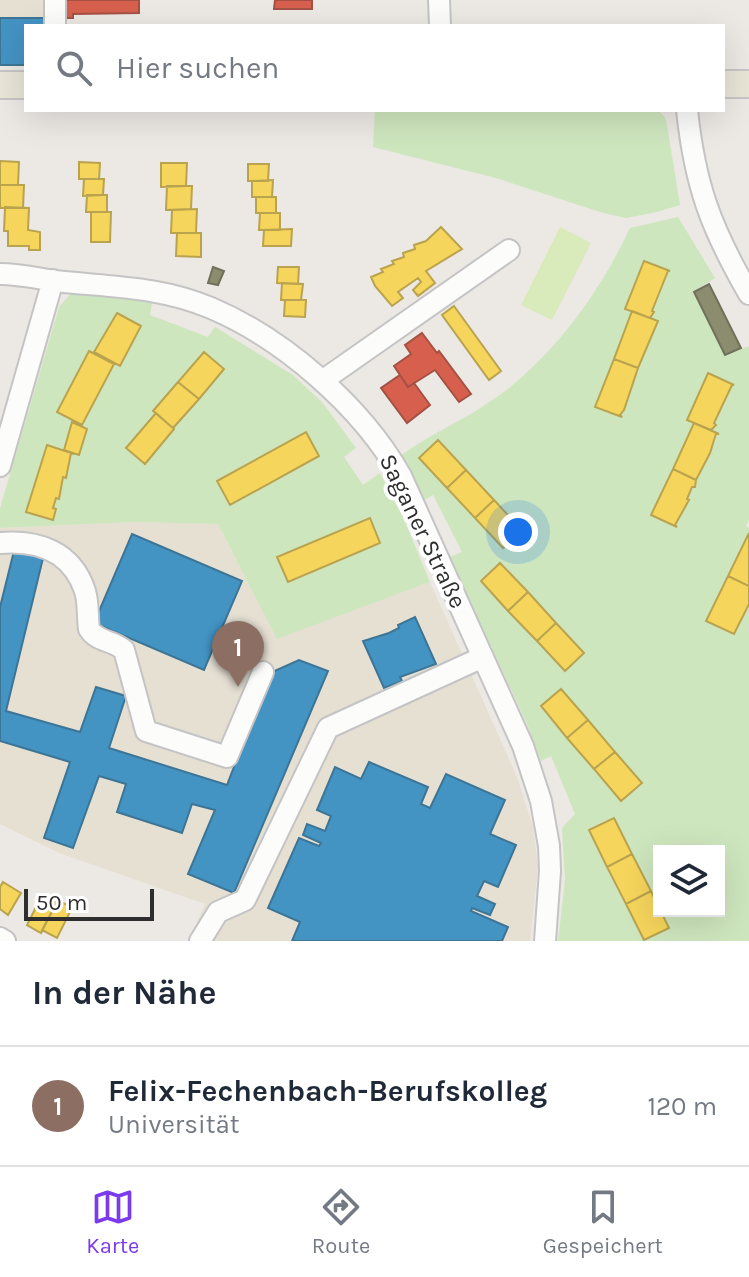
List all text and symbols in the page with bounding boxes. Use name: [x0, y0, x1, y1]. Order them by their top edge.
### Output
search box: [24, 24, 725, 112]
icon: search: [52, 46, 96, 90]
text: Hier suchen: [116, 50, 279, 86]
street label: Saganer Straße: [374, 449, 472, 613]
your location: [498, 512, 538, 552]
pin: 1: [212, 621, 264, 687]
map controls: [653, 845, 725, 917]
button: layers: [653, 845, 725, 917]
scale bar: [24, 885, 154, 921]
text: 50 m: [36, 890, 87, 916]
text: In der Nähe: [32, 973, 216, 1013]
text: Felix-Fechenbach-Berufskolleg: [108, 1073, 547, 1109]
text: 1: [53, 1091, 63, 1122]
text: 120 m: [647, 1091, 717, 1122]
text: Universität: [108, 1109, 240, 1140]
tab: Karte: [86, 1185, 139, 1259]
tab: Route: [312, 1185, 370, 1259]
tab: Gespeichert: [543, 1185, 663, 1259]

